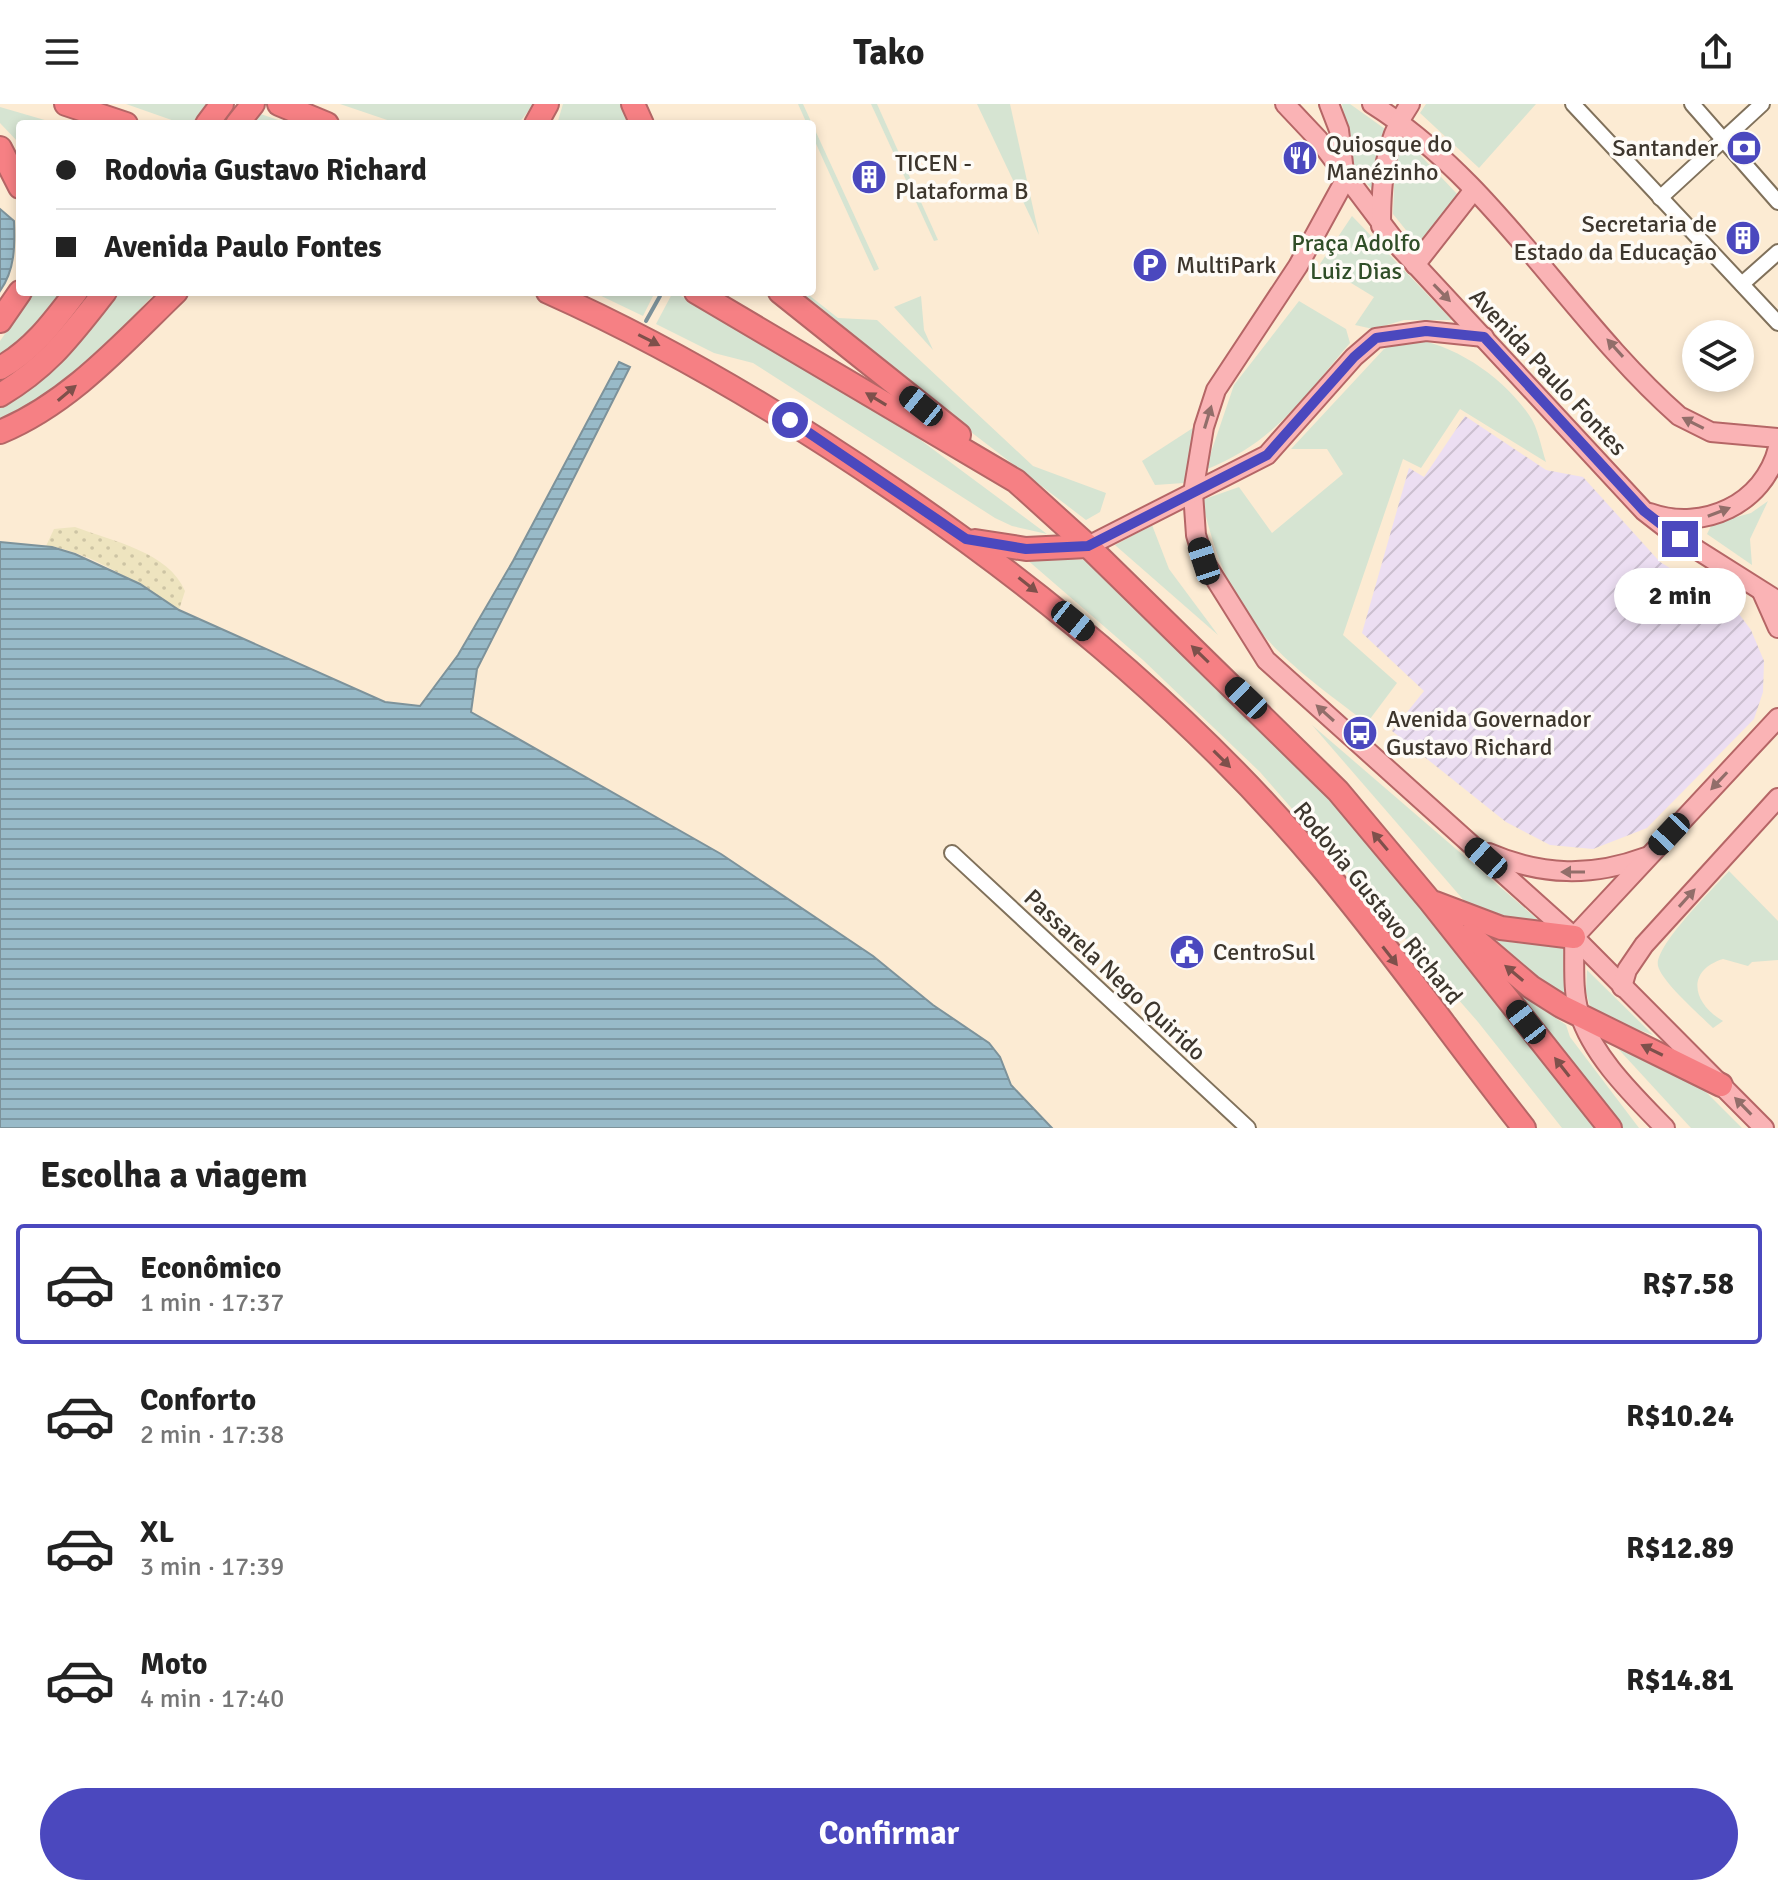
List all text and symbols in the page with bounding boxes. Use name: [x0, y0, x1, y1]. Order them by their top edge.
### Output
icon: menu: [40, 30, 84, 74]
text: Tako: [853, 30, 925, 75]
icon: share: [1694, 30, 1738, 74]
place label: Quiosque do Manézinho: [1326, 129, 1452, 187]
bank icon: Santander: [1725, 129, 1763, 167]
place label: Santander: [1612, 133, 1718, 163]
restaurant icon: Quiosque do Manézinho: [1281, 139, 1319, 177]
place label: TICEN - Plataforma B: [895, 148, 1028, 206]
text: Rodovia Gustavo Richard: [104, 152, 427, 189]
building icon: TICEN - Plataforma B: [850, 158, 888, 196]
place label: Secretaria de Estado da Educação: [1513, 209, 1717, 267]
building icon: Secretaria de Estado da Educação: [1724, 219, 1762, 257]
park label: Praça Adolfo Luiz Dias: [1291, 228, 1421, 286]
text: Avenida Paulo Fontes: [104, 229, 382, 266]
parking icon: MultiPark: [1131, 246, 1169, 284]
place label: MultiPark: [1176, 250, 1276, 280]
street label: Avenida Paulo Fontes: [1463, 282, 1633, 462]
one-way arrow: [1433, 283, 1451, 302]
map controls: [1682, 320, 1754, 392]
button: layers: [1682, 320, 1754, 392]
one-way arrow: [637, 334, 660, 347]
one-way arrow: [1606, 339, 1624, 358]
car: [895, 382, 947, 430]
one-way arrow: [57, 385, 77, 402]
one-way arrow: [865, 393, 887, 407]
route start: [772, 402, 808, 438]
one-way arrow: [1202, 405, 1215, 429]
one-way arrow: [1682, 417, 1705, 430]
one-way arrow: [1707, 505, 1731, 518]
route end: [1662, 521, 1698, 557]
car: [1185, 534, 1223, 588]
callout: 2 min: [1614, 567, 1746, 623]
one-way arrow: [1018, 577, 1039, 593]
text: 2 min: [1649, 580, 1711, 612]
car: [1047, 597, 1099, 645]
one-way arrow: [1191, 645, 1210, 663]
car: [1220, 673, 1272, 723]
place label: Avenida Governador Gustavo Richard: [1386, 704, 1591, 762]
one-way arrow: [1316, 705, 1335, 723]
bus stop icon: Avenida Governador Gustavo Richard: [1341, 714, 1379, 752]
one-way arrow: [1212, 749, 1231, 768]
one-way arrow: [1710, 772, 1728, 791]
street label: Rodovia Gustavo Richard: [1287, 795, 1469, 1011]
car: [1644, 808, 1694, 860]
one-way arrow: [1372, 831, 1389, 851]
car: [1460, 833, 1512, 883]
one-way arrow: [1560, 866, 1585, 878]
street label: Passarela Nego Quirido: [1018, 883, 1212, 1067]
one-way arrow: [1677, 889, 1695, 908]
public building icon: CentroSul: [1168, 933, 1206, 971]
place label: CentroSul: [1213, 937, 1315, 967]
one-way arrow: [1382, 946, 1398, 967]
one-way arrow: [1505, 965, 1525, 982]
car: [1502, 996, 1550, 1048]
one-way arrow: [1640, 1043, 1663, 1057]
one-way arrow: [1554, 1057, 1570, 1077]
one-way arrow: [1734, 1097, 1752, 1116]
text: Escolha a viagem: [40, 1153, 308, 1198]
icon: car: [44, 1248, 116, 1320]
text: Econômico: [140, 1250, 282, 1287]
text: R$7.58: [1642, 1266, 1734, 1303]
text: 1 min · 17:37: [140, 1287, 284, 1319]
icon: car: [44, 1380, 116, 1452]
text: Conforto: [140, 1382, 256, 1419]
text: R$10.24: [1626, 1398, 1734, 1435]
text: 2 min · 17:38: [140, 1419, 284, 1451]
icon: car: [44, 1512, 116, 1584]
text: XL: [140, 1514, 174, 1551]
text: R$12.89: [1626, 1530, 1734, 1567]
text: 3 min · 17:39: [140, 1551, 284, 1583]
icon: car: [44, 1644, 116, 1716]
text: Moto: [140, 1646, 207, 1683]
text: R$14.81: [1626, 1662, 1734, 1699]
text: 4 min · 17:40: [140, 1683, 284, 1715]
button: Confirmar: [40, 1788, 1738, 1880]

